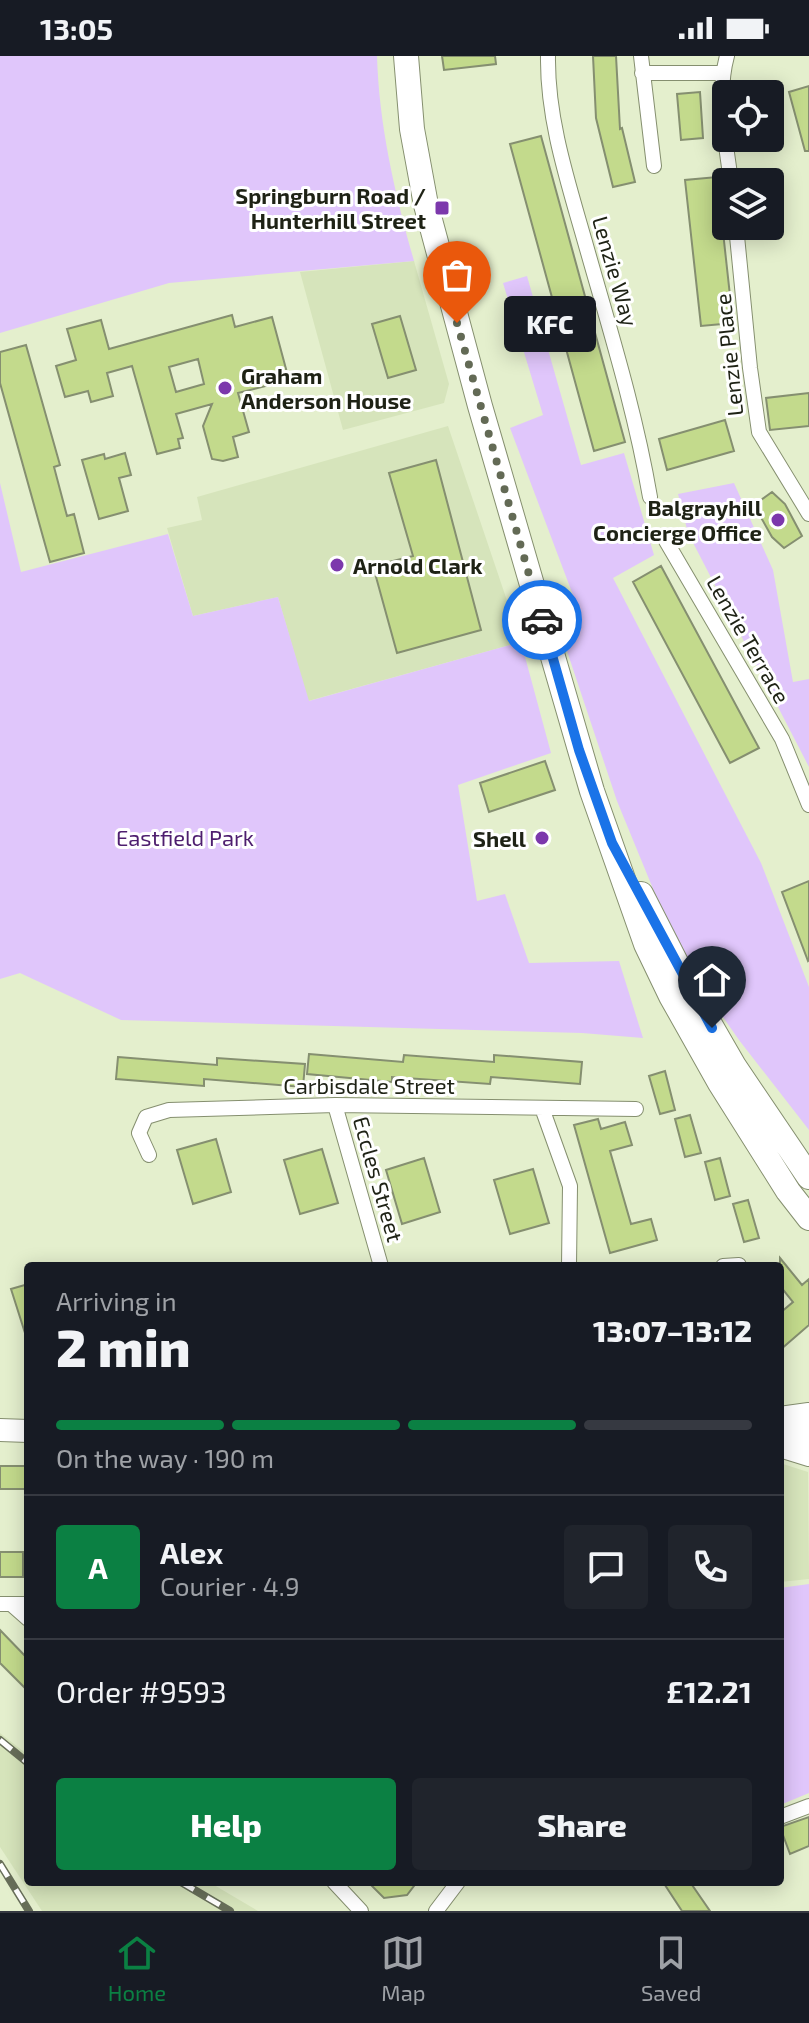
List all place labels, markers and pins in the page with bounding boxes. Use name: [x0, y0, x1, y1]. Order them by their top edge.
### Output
place label: Springburn Road / Hunterhill Street: [235, 182, 426, 233]
marker: Springburn Road / Hunterhill Street: [433, 199, 451, 217]
pin: [423, 241, 491, 323]
callout: KFC: [505, 295, 597, 351]
place label: Graham Anderson House: [241, 362, 411, 413]
marker: Graham Anderson House: [216, 379, 234, 397]
place label: Balgrayhill Concierge Office: [593, 494, 763, 545]
marker: Balgrayhill Concierge Office: [769, 511, 787, 529]
place label: Arnold Clark: [353, 552, 483, 578]
marker: Arnold Clark: [328, 556, 346, 574]
place label: Shell: [473, 825, 527, 851]
marker: Shell: [533, 829, 551, 847]
pin: [678, 946, 746, 1028]

